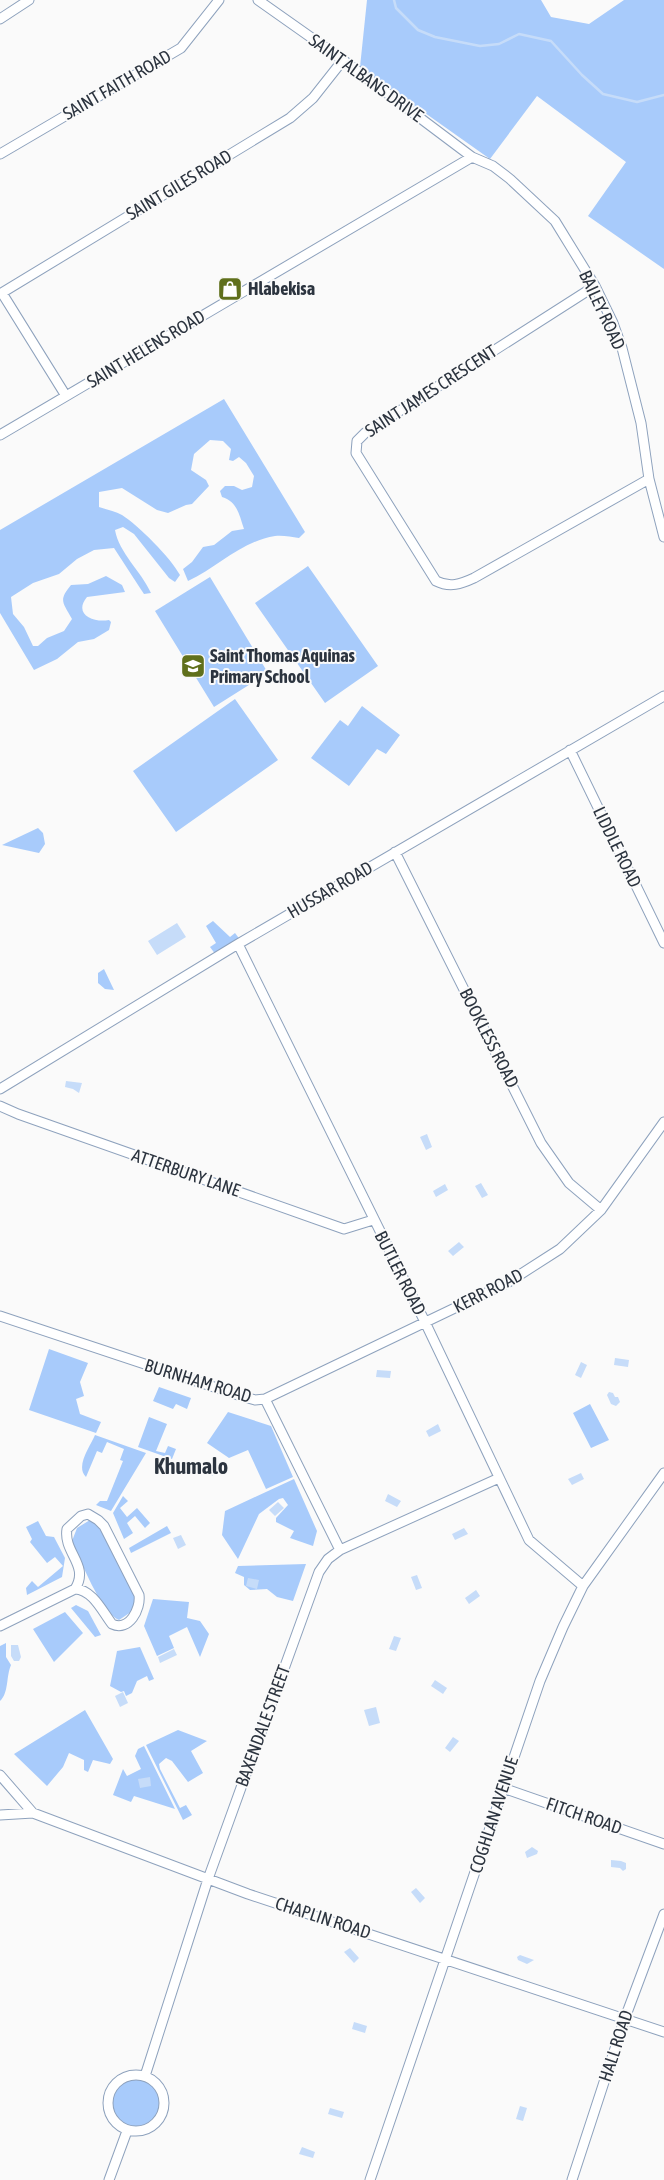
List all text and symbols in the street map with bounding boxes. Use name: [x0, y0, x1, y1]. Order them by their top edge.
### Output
street label: SAINT ALBANS DRIVE: [305, 29, 428, 126]
street label: SAINT FAITH ROAD: [59, 45, 175, 124]
street label: SAINT GILES ROAD: [122, 145, 235, 224]
street label: BAILEY ROAD: [575, 267, 630, 353]
shop icon: Hlabekisa: [217, 276, 243, 302]
place label: Hlabekisa: [248, 278, 315, 299]
street label: SAINT HELENS ROAD: [83, 305, 208, 392]
street label: SAINT JAMES CRESCENT: [361, 340, 501, 441]
place label: Saint Thomas Aquinas Primary School: [210, 645, 356, 687]
school or university icon: Saint Thomas Aquinas Primary School: [180, 653, 206, 679]
street label: LIDDLE ROAD: [589, 803, 646, 891]
street label: HUSSAR ROAD: [283, 857, 376, 922]
street label: BOOKLESS ROAD: [455, 985, 524, 1091]
street label: ATTERBURY LANE: [129, 1144, 243, 1201]
street label: BUTLER ROAD: [370, 1227, 431, 1318]
street label: KERR ROAD: [450, 1264, 526, 1317]
street label: BURNHAM ROAD: [142, 1354, 254, 1407]
district label: Khumalo: [154, 1453, 228, 1479]
street label: BAXENDALE STREET: [231, 1662, 294, 1789]
street label: COGHLAN AVENUE: [465, 1754, 522, 1876]
street label: FITCH ROAD: [544, 1793, 625, 1838]
street label: CHAPLIN ROAD: [273, 1892, 374, 1943]
street label: HALL ROAD: [594, 2007, 637, 2084]

